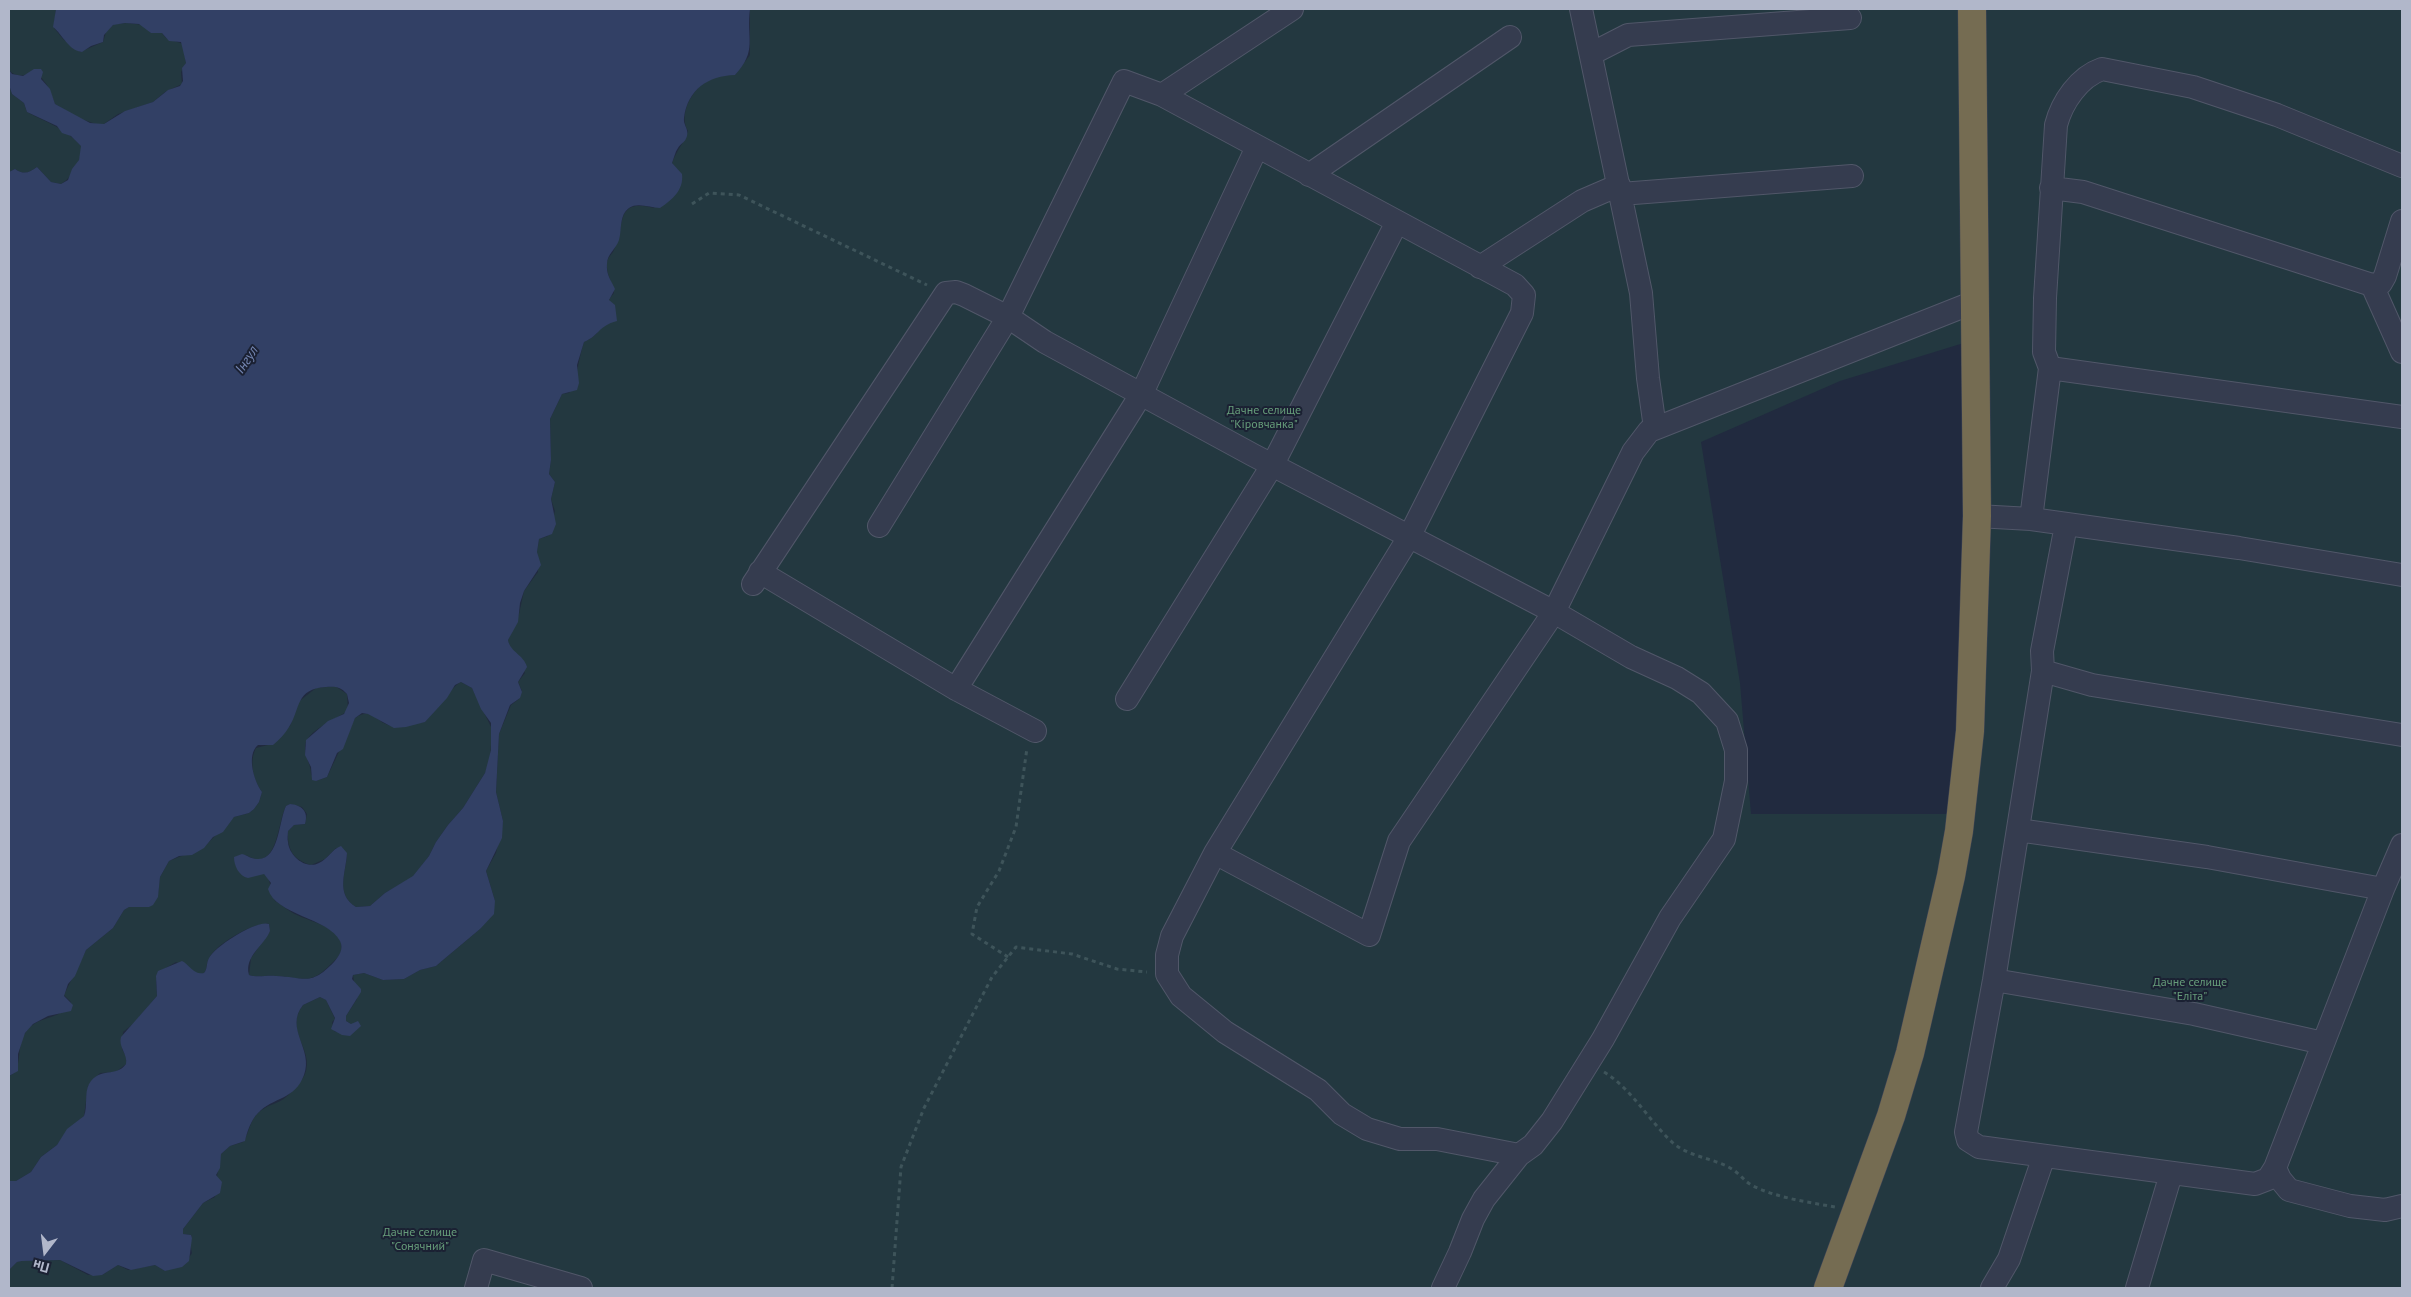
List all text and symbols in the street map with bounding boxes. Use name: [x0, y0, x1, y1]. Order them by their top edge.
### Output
water label: Інгул: [232, 343, 262, 377]
park label: Дачне селище "Кіровчанка": [1227, 404, 1301, 432]
park label: Дачне селище "Еліта": [2153, 976, 2227, 1004]
park label: Дачне селище "Сонячний": [383, 1226, 457, 1254]
north arrow: [20, 1227, 70, 1277]
text: Пн: [31, 1256, 51, 1277]

